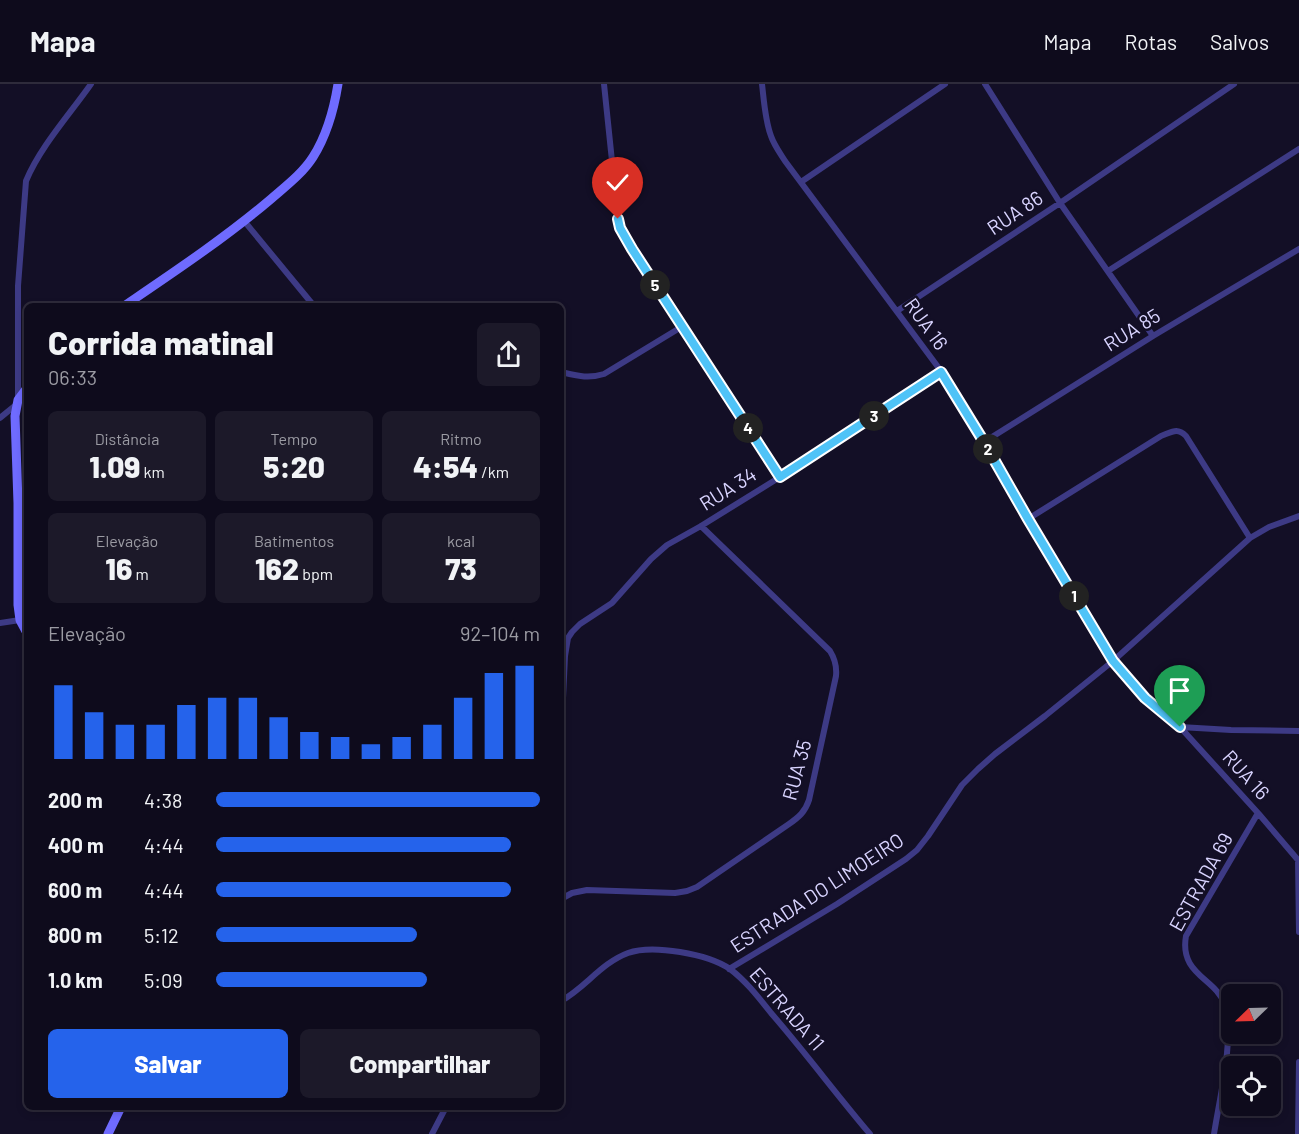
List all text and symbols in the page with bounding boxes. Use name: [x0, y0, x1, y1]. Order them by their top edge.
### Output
text: Mapa: [30, 24, 96, 58]
text: Mapa: [1043, 29, 1091, 54]
text: Rotas: [1124, 29, 1177, 54]
text: Salvos: [1210, 29, 1269, 54]
pin: [592, 157, 643, 219]
icon: check: [601, 166, 634, 199]
street label: RUA 86: [982, 185, 1047, 239]
pin: 5: [640, 270, 670, 300]
text: 5: [651, 275, 659, 294]
street label: RUA 16: [900, 293, 954, 354]
street label: RUA 85: [1099, 303, 1164, 356]
text: Corrida matinal: [48, 322, 274, 362]
button: share: [477, 323, 540, 386]
text: 06:33: [48, 365, 97, 389]
pin: 3: [859, 401, 889, 431]
text: 3: [870, 406, 878, 425]
pin: 4: [733, 413, 763, 443]
text: 4: [743, 418, 753, 437]
text: Distância: [95, 429, 159, 448]
text: Tempo: [270, 429, 318, 448]
text: Ritmo: [440, 429, 482, 448]
pin: 2: [973, 434, 1003, 464]
text: 2: [984, 439, 992, 458]
text: 1.09: [89, 448, 140, 484]
text: 5:20: [263, 448, 325, 484]
text: 4:54: [413, 448, 478, 484]
street label: RUA 34: [695, 461, 760, 515]
text: km: [140, 462, 165, 481]
text: /km: [478, 462, 509, 481]
text: Elevação: [96, 531, 158, 550]
text: Batimentos: [254, 531, 334, 550]
text: kcal: [447, 531, 475, 550]
text: 16: [105, 550, 132, 586]
text: 162: [255, 550, 299, 586]
text: 73: [445, 550, 477, 586]
text: m: [132, 564, 149, 583]
text: bpm: [299, 564, 333, 583]
pin: 1: [1059, 581, 1089, 611]
text: 1: [1071, 586, 1077, 605]
text: Elevação: [48, 621, 126, 645]
text: 92–104 m: [460, 621, 540, 645]
pin: [1154, 665, 1205, 727]
icon: arrive: [1163, 674, 1196, 707]
street label: RUA 35: [776, 737, 816, 803]
street label: RUA 16: [1218, 745, 1275, 804]
text: 200 m: [48, 788, 103, 812]
text: 4:38: [144, 788, 183, 812]
street label: ESTRADA DO LIMOEIRO: [725, 827, 908, 957]
street label: ESTRADA 69: [1163, 828, 1237, 935]
text: 400 m: [48, 833, 104, 857]
text: 4:44: [144, 833, 184, 857]
text: 600 m: [48, 878, 102, 902]
text: 4:44: [144, 878, 184, 902]
text: 800 m: [48, 923, 102, 947]
text: 5:12: [144, 923, 179, 947]
street label: ESTRADA 11: [745, 962, 830, 1055]
text: 1.0 km: [48, 968, 103, 992]
text: 5:09: [144, 968, 183, 992]
north arrow: [1221, 984, 1281, 1044]
map controls: [1221, 984, 1281, 1116]
button: Salvar: [48, 1029, 288, 1098]
button: Compartilhar: [300, 1029, 540, 1098]
button: locate: [1221, 1056, 1281, 1116]

